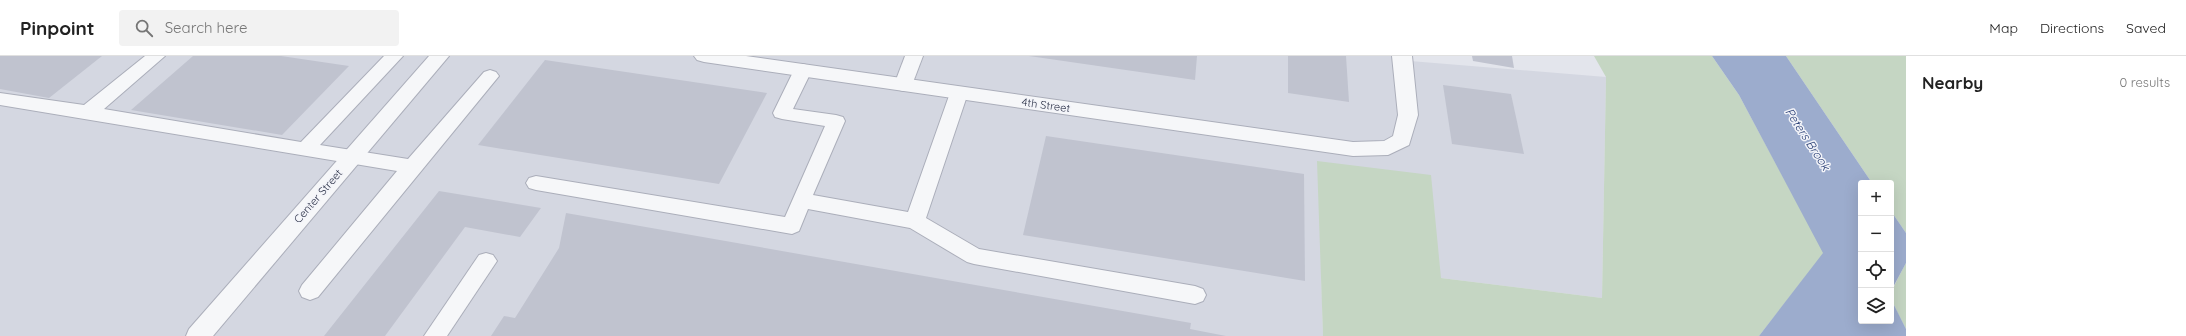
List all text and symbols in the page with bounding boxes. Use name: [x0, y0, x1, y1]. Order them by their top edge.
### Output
search box: [119, 10, 399, 46]
text: Pinpoint: [20, 16, 95, 40]
icon: search: [133, 17, 155, 39]
text: Search here: [165, 18, 247, 37]
text: Map: [1989, 19, 2018, 37]
text: Directions: [2040, 19, 2104, 37]
text: Saved: [2126, 19, 2166, 37]
text: Nearby: [1922, 72, 1983, 93]
text: 0 results: [2119, 74, 2170, 90]
street label: 4th Street: [1021, 95, 1071, 115]
water label: Peters Brook: [1782, 105, 1835, 174]
street label: Center Street: [291, 166, 345, 226]
map controls: [1858, 180, 1894, 324]
button: +: [1858, 180, 1894, 216]
button: −: [1858, 216, 1894, 252]
button: locate: [1858, 252, 1894, 288]
button: layers: [1858, 288, 1894, 324]

